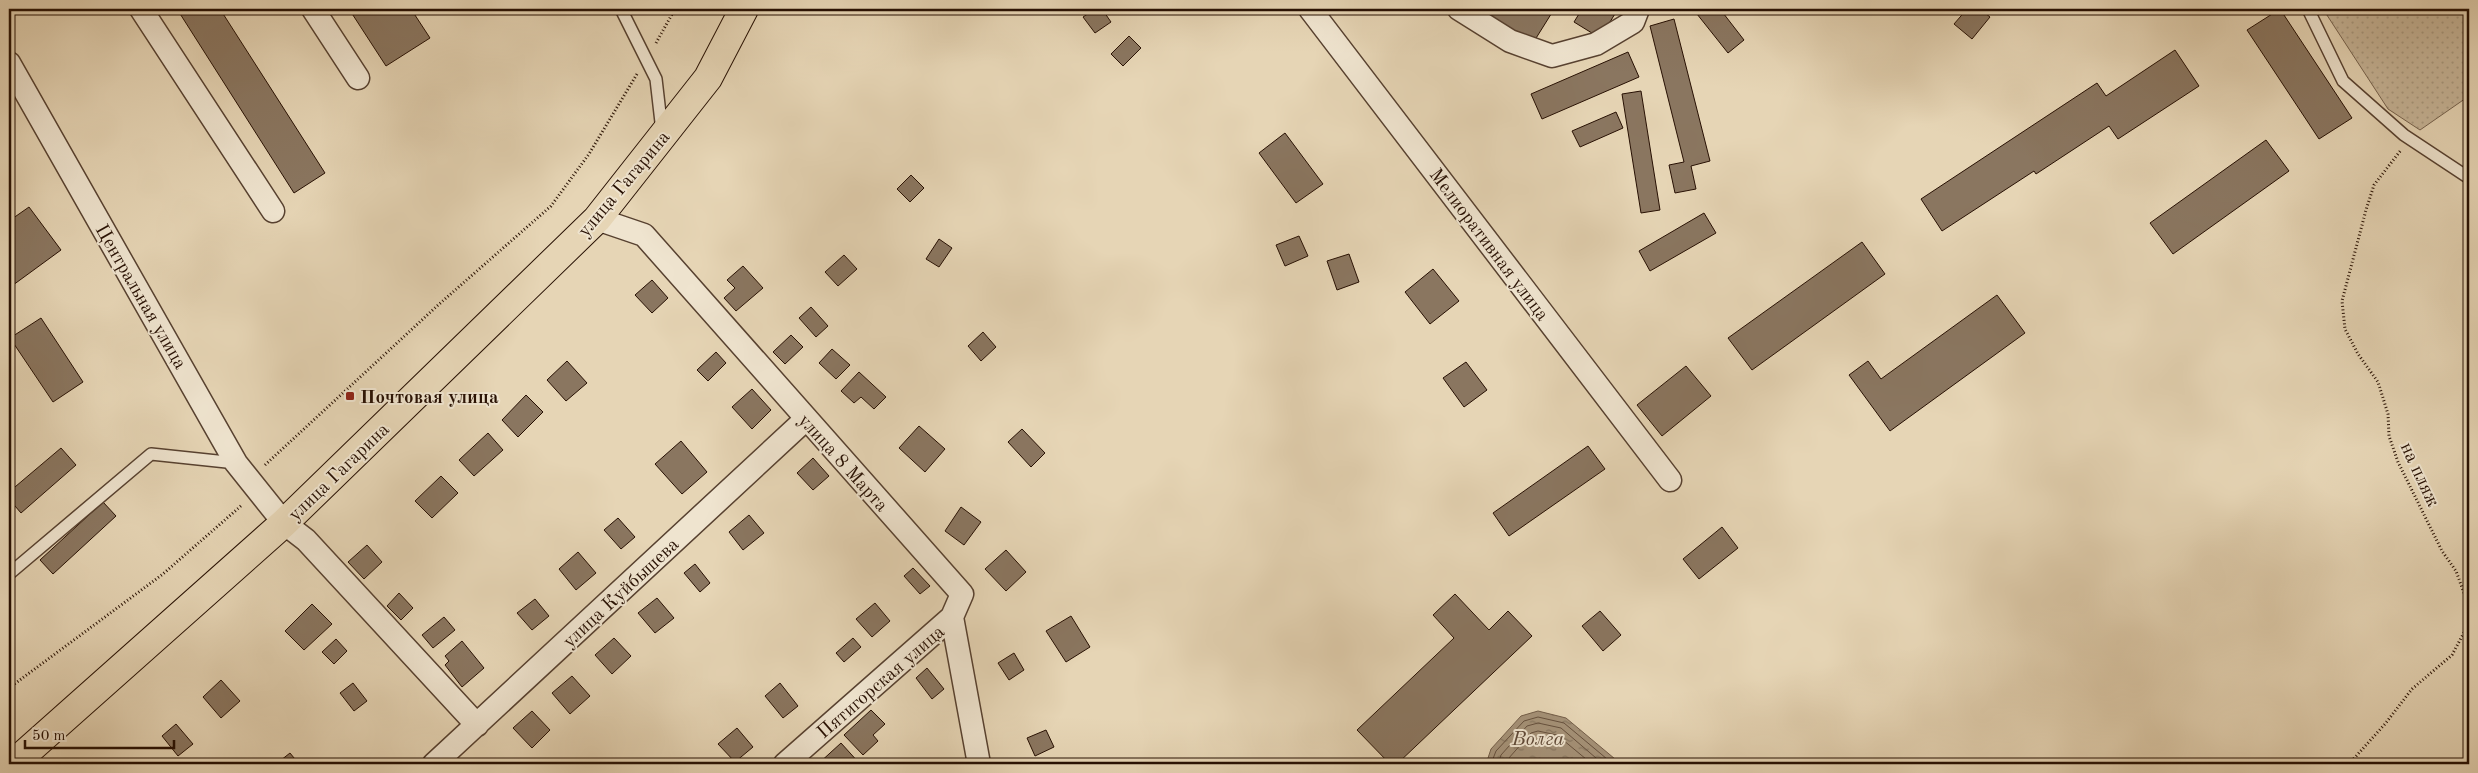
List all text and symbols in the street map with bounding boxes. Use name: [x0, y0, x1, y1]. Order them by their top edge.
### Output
street label: улица Гагарина: [575, 128, 675, 241]
street label: Мелиоративная улица: [1425, 166, 1552, 326]
street label: Центральная улица: [91, 222, 189, 373]
place label: Почтовая улица: [360, 389, 499, 408]
marker: Почтовая улица: [344, 390, 356, 402]
street label: улица 8 Марта: [794, 411, 891, 516]
street label: улица Гагарина: [286, 420, 394, 525]
street label: на пляж: [2396, 440, 2442, 510]
street label: улица Куйбышева: [560, 535, 684, 652]
street label: Пятигорская улица: [814, 622, 949, 743]
scale bar: [25, 718, 174, 750]
text: 50 m: [32, 729, 66, 744]
water label: Волга: [1511, 730, 1565, 750]

